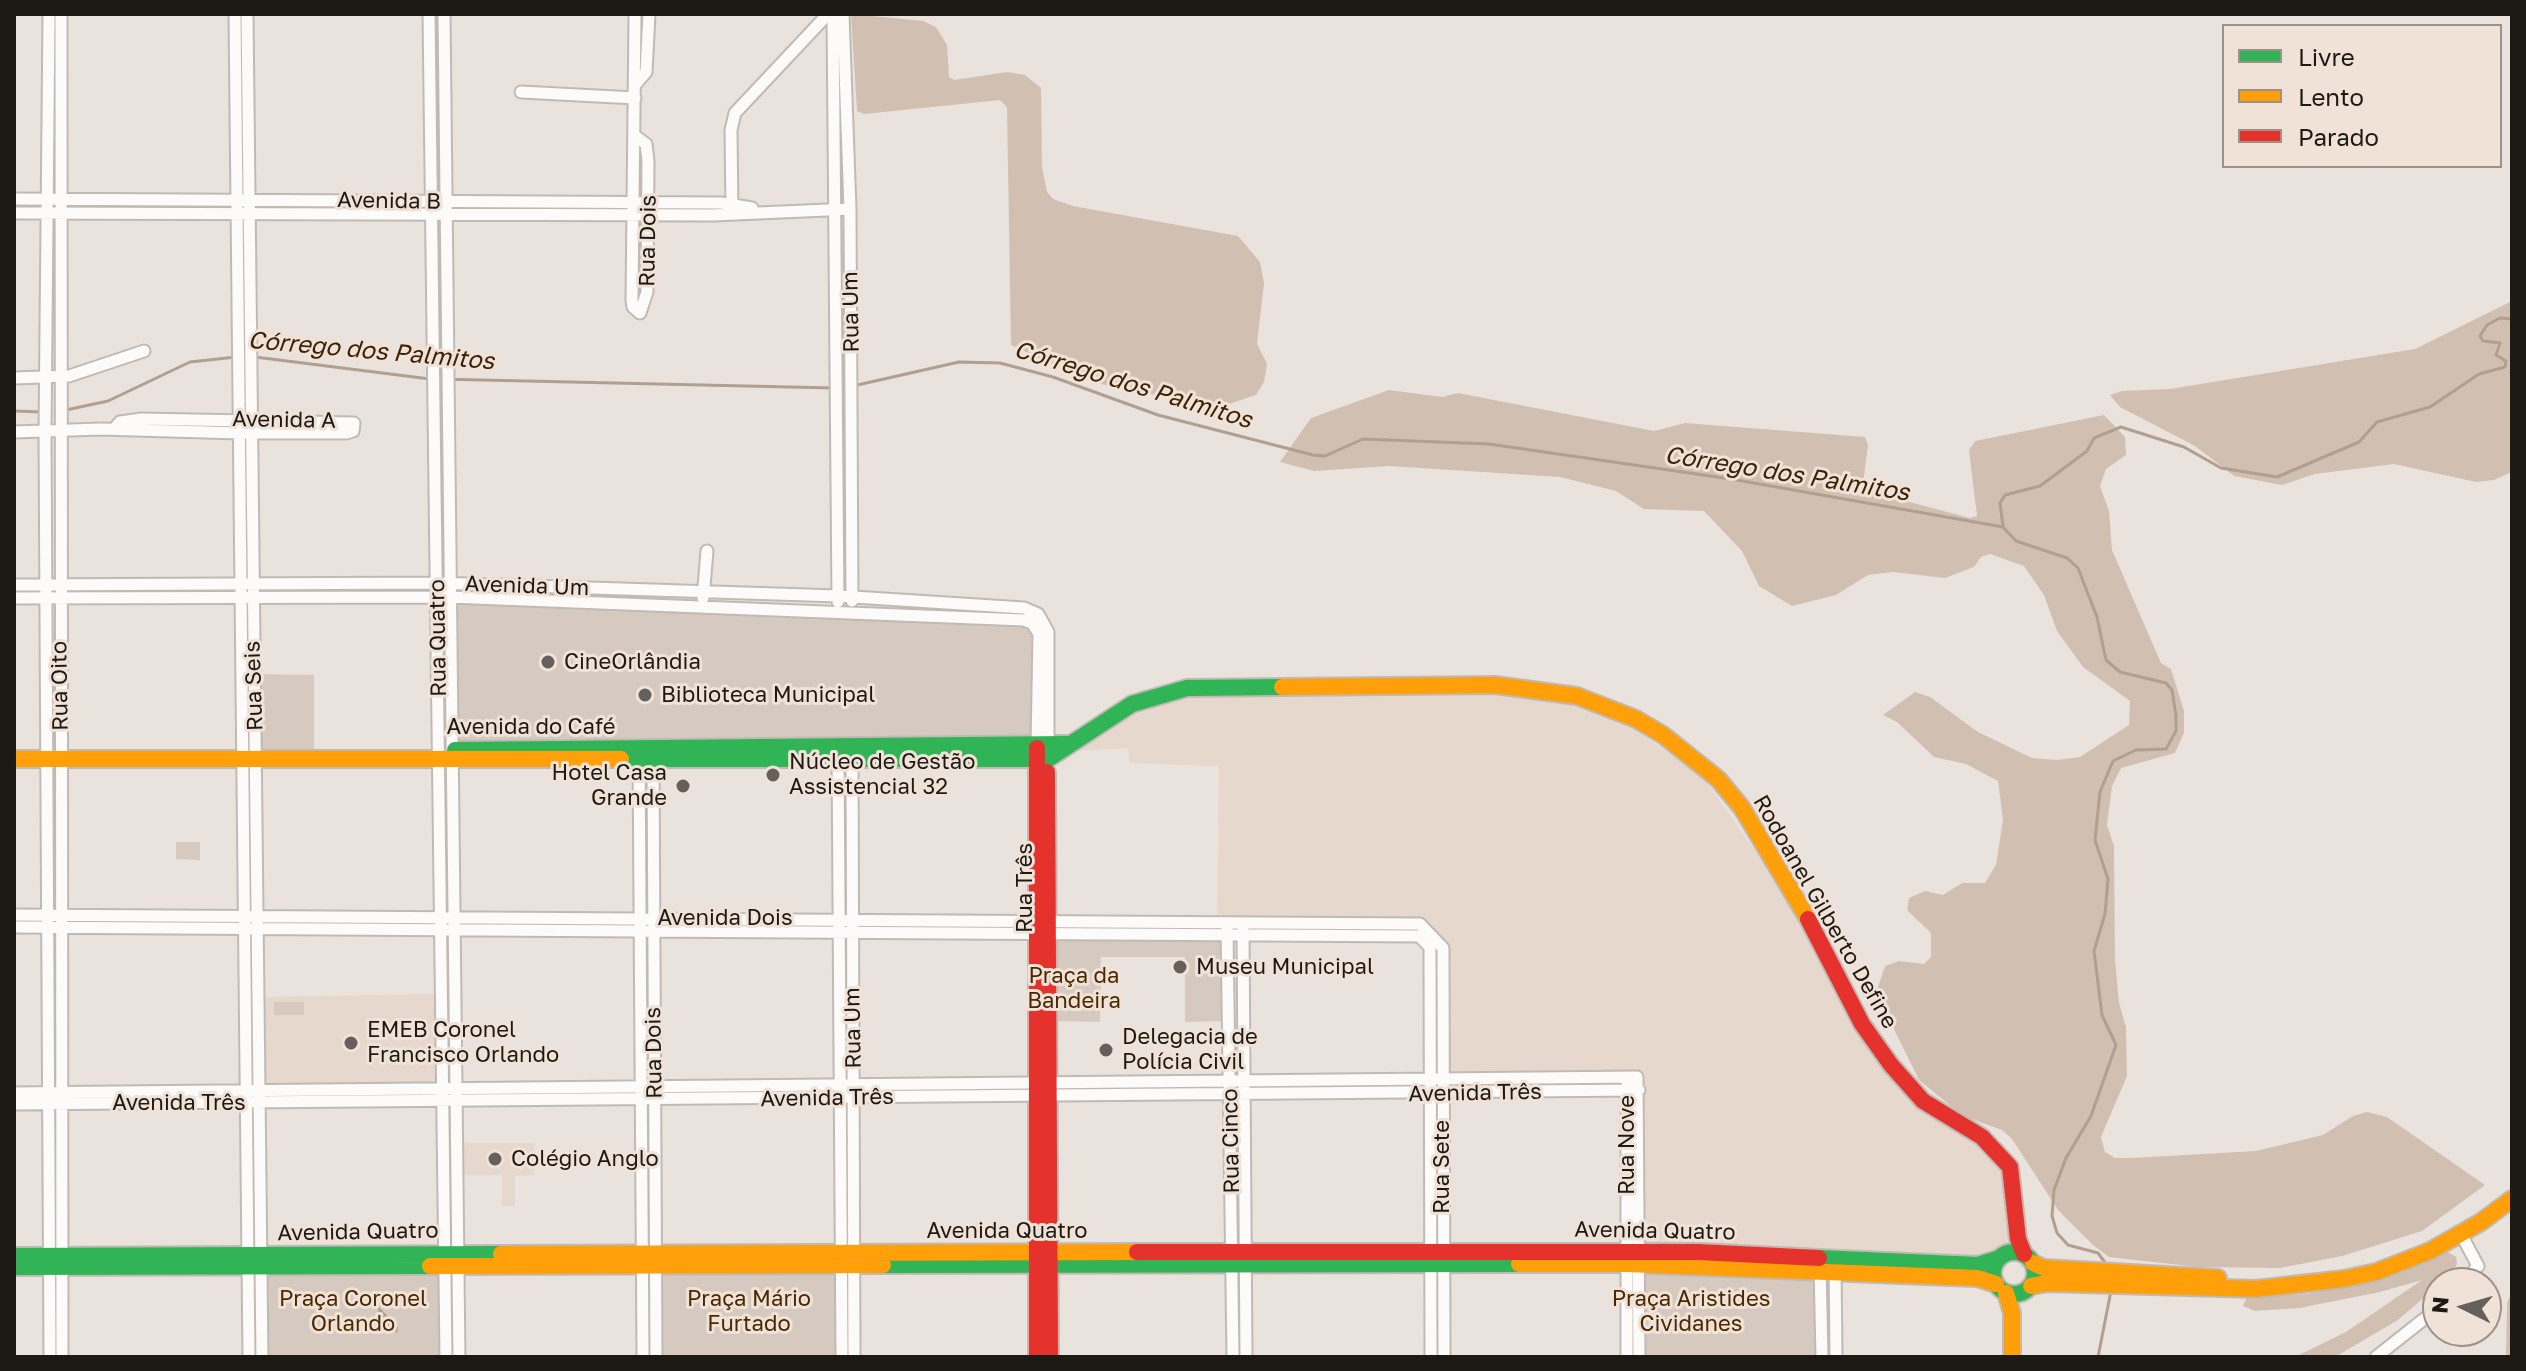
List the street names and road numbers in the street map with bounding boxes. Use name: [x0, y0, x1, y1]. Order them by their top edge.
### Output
street label: Avenida B: [337, 187, 441, 215]
street label: Rua Dois: [634, 195, 662, 287]
street label: Rua Um: [837, 271, 865, 353]
street label: Avenida A: [232, 406, 336, 434]
street label: Avenida Um: [464, 571, 590, 601]
street label: Rua Quatro: [424, 579, 452, 697]
street label: Rua Seis: [239, 640, 269, 732]
street label: Rua Oito: [46, 641, 74, 731]
street label: Avenida do Café: [446, 714, 616, 740]
street label: Rodoanel Gilberto Define: [1747, 791, 1903, 1033]
street label: Rua Três: [1012, 843, 1038, 933]
street label: Avenida Dois: [657, 905, 793, 931]
street label: Rua Um: [839, 987, 867, 1069]
street label: Rua Dois: [640, 1007, 668, 1099]
street label: Avenida Três: [1408, 1079, 1542, 1107]
street label: Avenida Três: [760, 1084, 894, 1112]
street label: Rua Cinco: [1217, 1088, 1245, 1194]
street label: Avenida Três: [112, 1090, 246, 1116]
street label: Rua Nove: [1614, 1095, 1640, 1195]
street label: Rua Sete: [1429, 1120, 1455, 1214]
street label: Avenida Quatro: [1574, 1216, 1736, 1246]
street label: Avenida Quatro: [277, 1217, 439, 1247]
street label: Avenida Quatro: [926, 1218, 1088, 1244]

